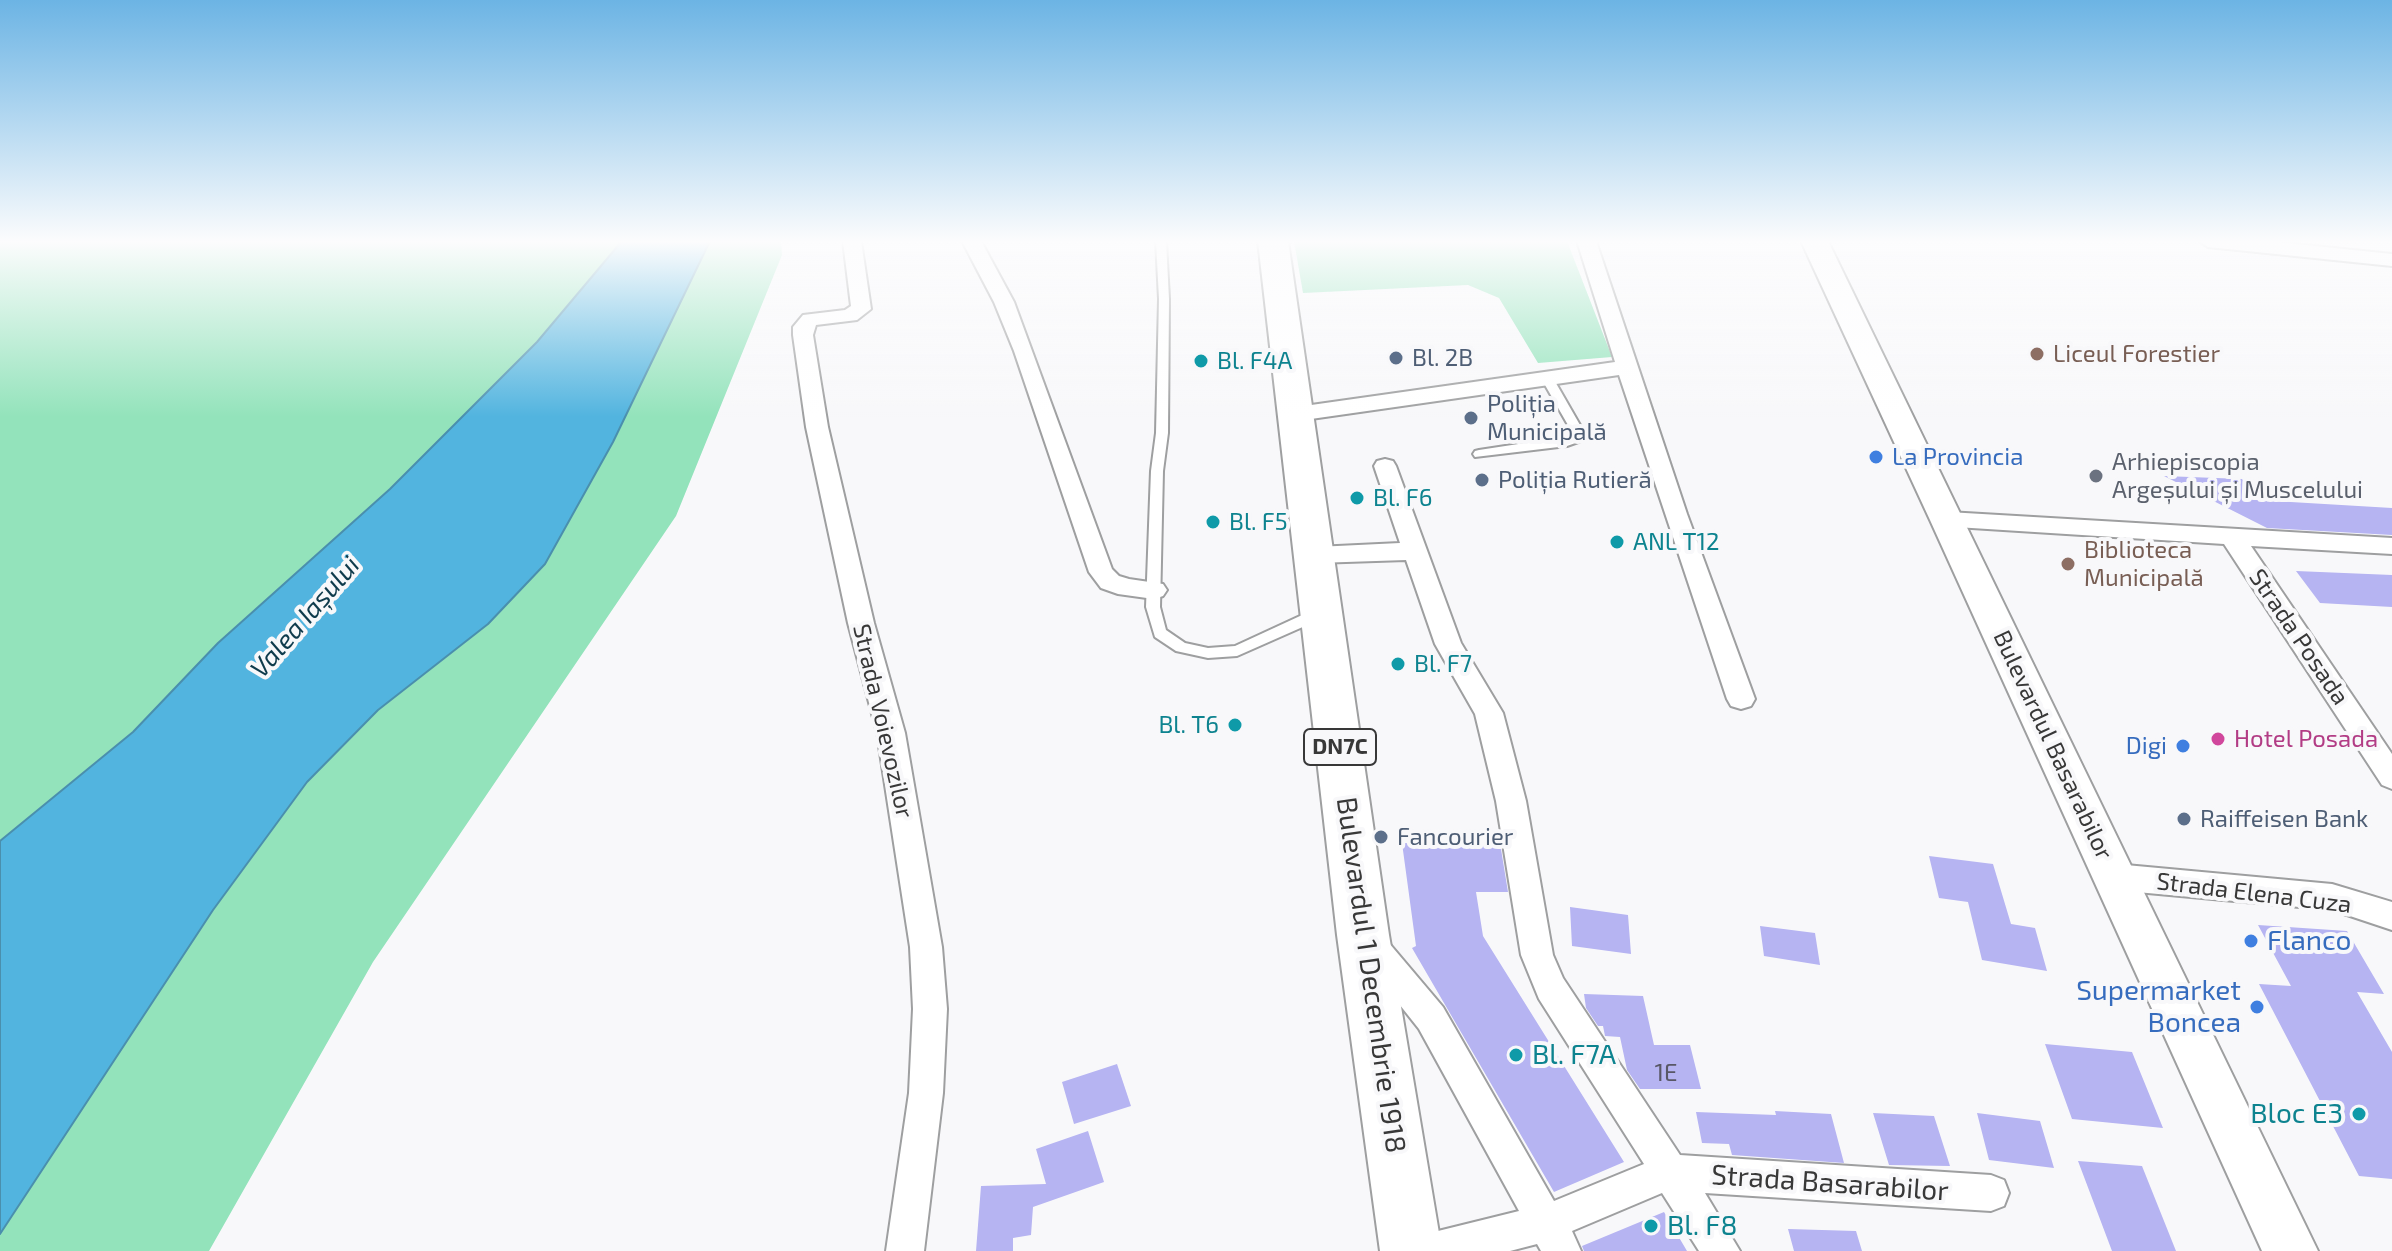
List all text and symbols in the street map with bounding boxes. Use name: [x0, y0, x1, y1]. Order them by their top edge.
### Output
place label: Liceul Forestier: [2053, 340, 2220, 368]
place label: Bl. 2B: [1412, 344, 1473, 372]
marker: Liceul Forestier: [2028, 345, 2046, 363]
place label: Bl. F4A: [1217, 347, 1292, 375]
marker: Bl. 2B: [1387, 349, 1405, 367]
marker: Bl. F4A: [1192, 352, 1210, 370]
place label: Poliția Municipală: [1487, 390, 1607, 446]
marker: Poliția Municipală: [1462, 409, 1480, 427]
place label: La Provincia: [1892, 443, 2023, 471]
marker: La Provincia: [1867, 448, 1885, 466]
place label: Arhiepiscopia Argeșului și Muscelului: [2112, 448, 2363, 504]
place label: Poliția Rutieră: [1498, 466, 1652, 494]
marker: Arhiepiscopia Argeșului și Muscelului: [2087, 467, 2105, 485]
marker: Poliția Rutieră: [1473, 471, 1491, 489]
place label: Bl. F6: [1373, 484, 1433, 512]
marker: Bl. F6: [1348, 489, 1366, 507]
place label: Bl. F5: [1229, 508, 1288, 536]
marker: Bl. F5: [1204, 513, 1222, 531]
place label: ANL T12: [1633, 528, 1720, 556]
marker: ANL T12: [1608, 533, 1626, 551]
place label: Biblioteca Municipală: [2084, 536, 2204, 592]
water label: Valea Iașului: [244, 550, 366, 684]
marker: Biblioteca Municipală: [2059, 555, 2077, 573]
street label: Strada Posada: [2243, 564, 2355, 710]
street label: Strada Voievozilor: [847, 621, 919, 821]
street label: Bulevardul Basarabilor: [1987, 626, 2119, 864]
place label: Bl. F7: [1414, 650, 1472, 678]
marker: Bl. F7: [1389, 655, 1407, 673]
place label: Bl. T6: [1158, 711, 1219, 739]
marker: Bl. T6: [1226, 716, 1244, 734]
place label: Hotel Posada: [2234, 725, 2378, 753]
road number: DN7C: [1304, 729, 1376, 765]
marker: Hotel Posada: [2209, 730, 2227, 748]
place label: Digi: [2126, 732, 2167, 760]
marker: Digi: [2174, 737, 2192, 755]
street label: Bulevardul 1 Decembrie 1918: [1329, 795, 1413, 1155]
place label: Raiffeisen Bank: [2200, 805, 2368, 833]
marker: Raiffeisen Bank: [2175, 810, 2193, 828]
place label: Fancourier: [1397, 823, 1513, 851]
marker: Fancourier: [1372, 828, 1390, 846]
street label: Strada Elena Cuza: [2155, 867, 2353, 919]
place label: Flanco: [2267, 924, 2351, 958]
marker: Flanco: [2242, 932, 2260, 950]
place label: Supermarket Boncea: [2076, 974, 2241, 1040]
marker: Supermarket Boncea: [2248, 998, 2266, 1016]
place label: Bl. F7A: [1532, 1038, 1616, 1072]
marker: Bl. F7A: [1507, 1046, 1525, 1064]
house number: 1E: [1655, 1059, 1677, 1087]
place label: Bloc E3: [2250, 1097, 2343, 1131]
marker: Bloc E3: [2350, 1105, 2368, 1123]
street label: Strada Basarabilor: [1710, 1158, 1950, 1208]
place label: Bl. F8: [1667, 1209, 1737, 1243]
marker: Bl. F8: [1642, 1217, 1660, 1235]

